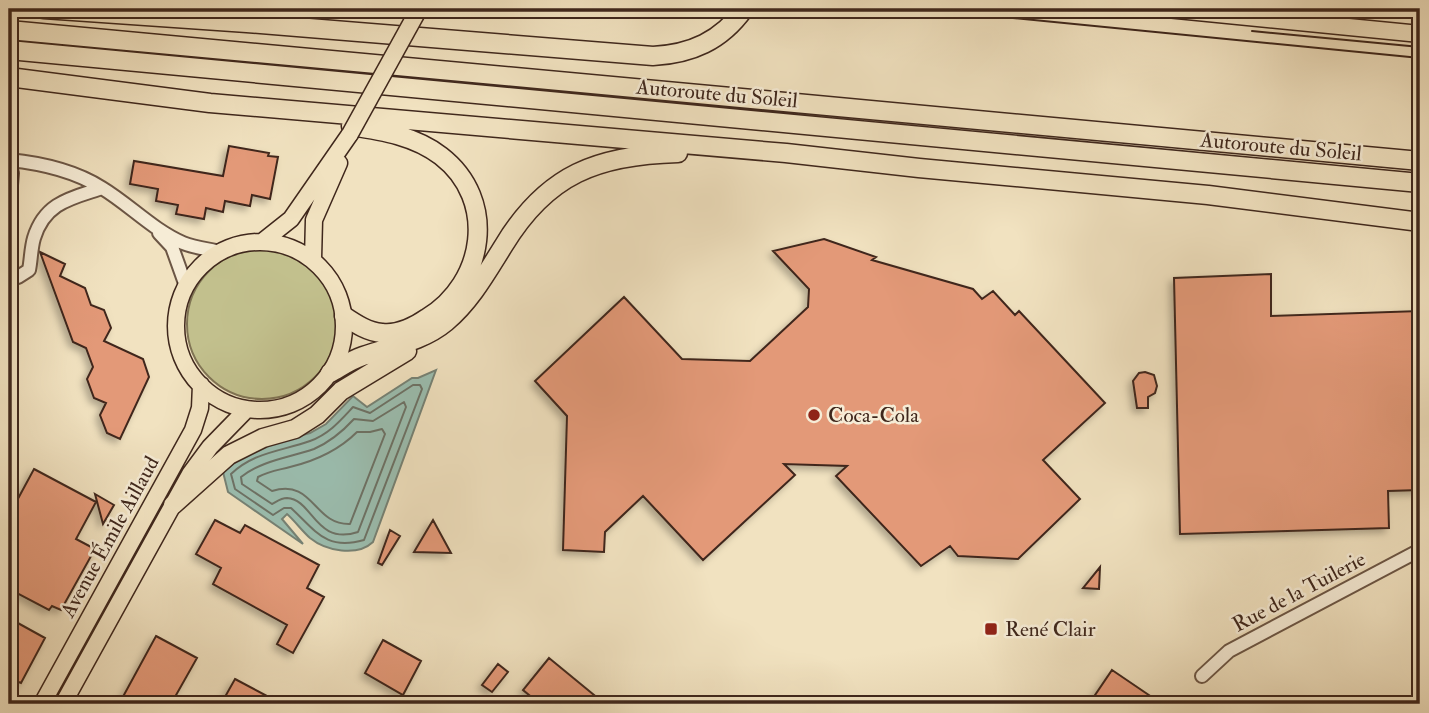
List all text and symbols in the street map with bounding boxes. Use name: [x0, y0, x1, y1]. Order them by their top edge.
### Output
street label: Autoroute du Soleil: [634, 73, 799, 115]
street label: Autoroute du Soleil: [1198, 126, 1363, 168]
place label: Coca-Cola: [828, 402, 919, 429]
marker: Coca-Cola: [806, 407, 822, 423]
street label: Avenue Émile Aillaud: [54, 451, 166, 623]
street label: Rue de la Tuilerie: [1228, 545, 1370, 638]
place label: René Clair: [1005, 616, 1096, 643]
marker: René Clair: [983, 621, 999, 637]

